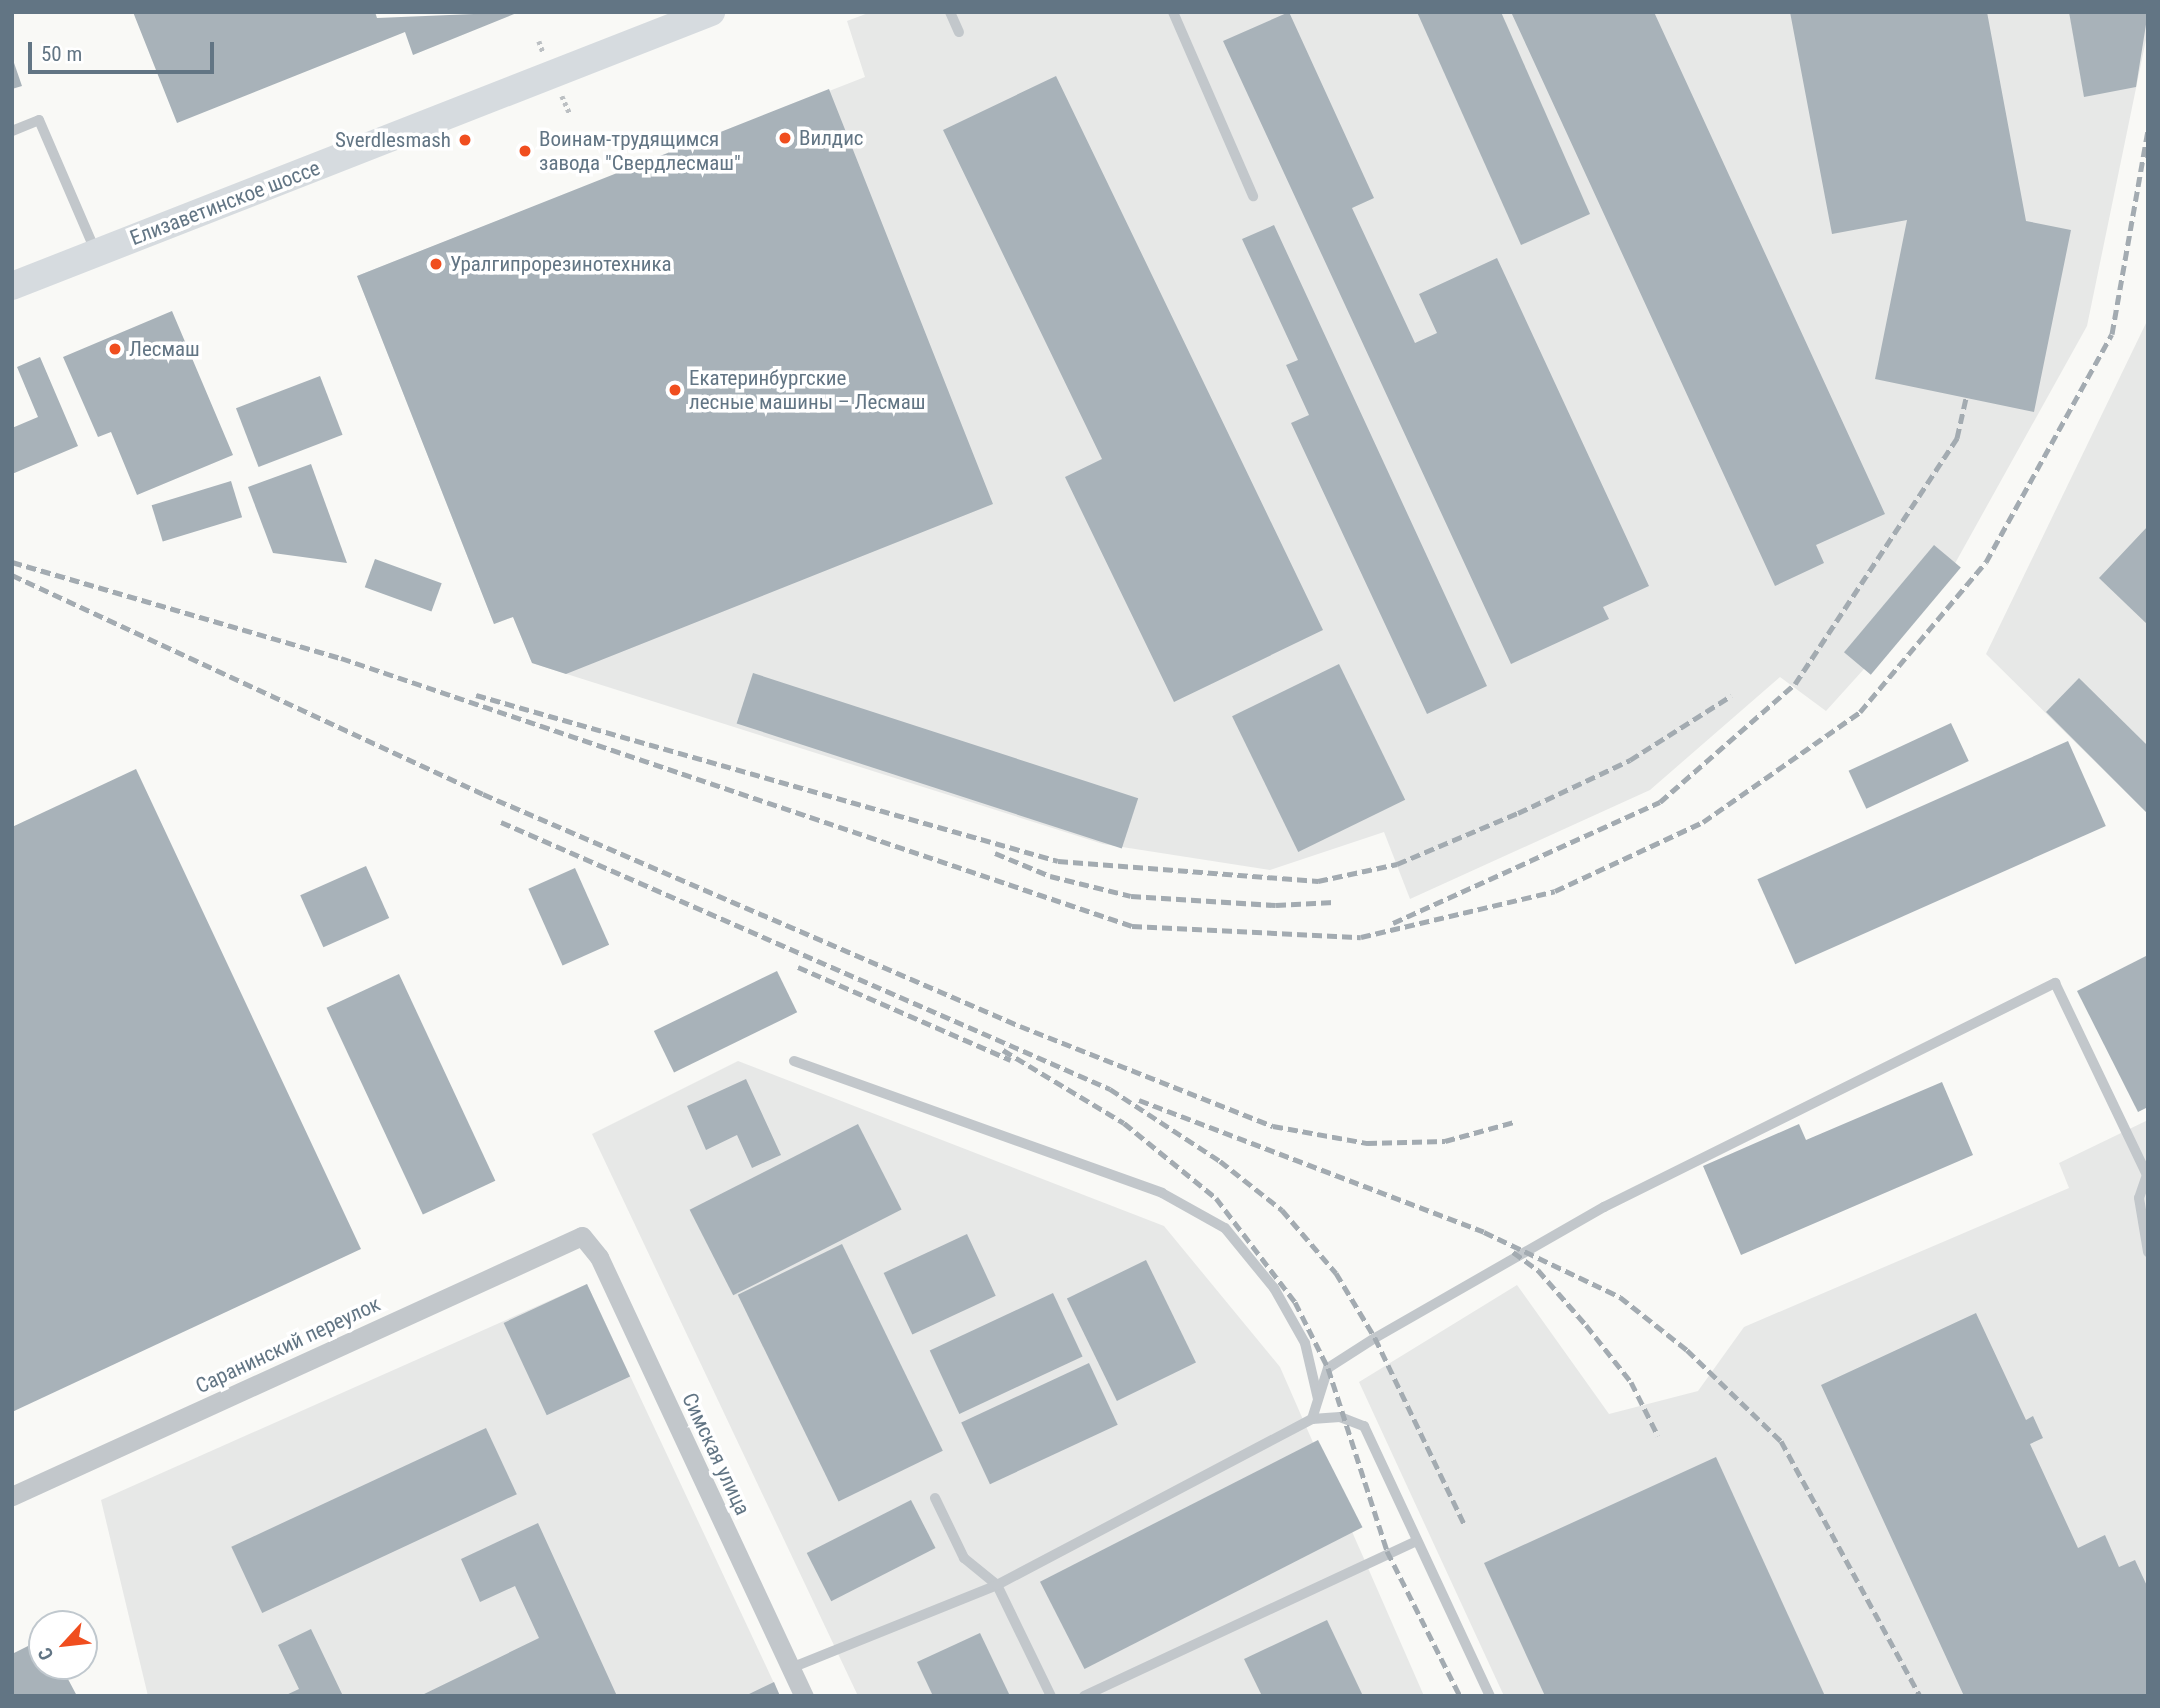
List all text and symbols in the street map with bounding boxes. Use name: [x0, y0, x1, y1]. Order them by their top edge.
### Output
scale bar: [32, 28, 217, 72]
text: 50 m: [41, 42, 82, 66]
place label: Вилдис: [799, 125, 864, 151]
place label: Воинам-трудящимся завода "Свердлесмаш": [539, 126, 741, 176]
place label: Sverdlesmash: [335, 127, 451, 153]
marker: Вилдис: [777, 130, 793, 146]
marker: Sverdlesmash: [457, 132, 473, 148]
marker: Воинам-трудящимся завода "Свердлесмаш": [517, 143, 533, 159]
street label: Елизаветинское шоссе: [127, 155, 323, 251]
place label: Уралгипрорезинотехника: [450, 251, 672, 277]
marker: Уралгипрорезинотехника: [428, 256, 444, 272]
place label: Лесмаш: [129, 336, 200, 362]
marker: Лесмаш: [107, 341, 123, 357]
place label: Екатеринбургские лесные машины – Лесмаш: [689, 365, 926, 415]
marker: Екатеринбургские лесные машины – Лесмаш: [667, 382, 683, 398]
street label: Саранинский переулок: [192, 1291, 384, 1399]
street label: Симская улица: [677, 1389, 755, 1519]
north arrow: [28, 1610, 98, 1680]
text: С: [33, 1644, 58, 1664]

